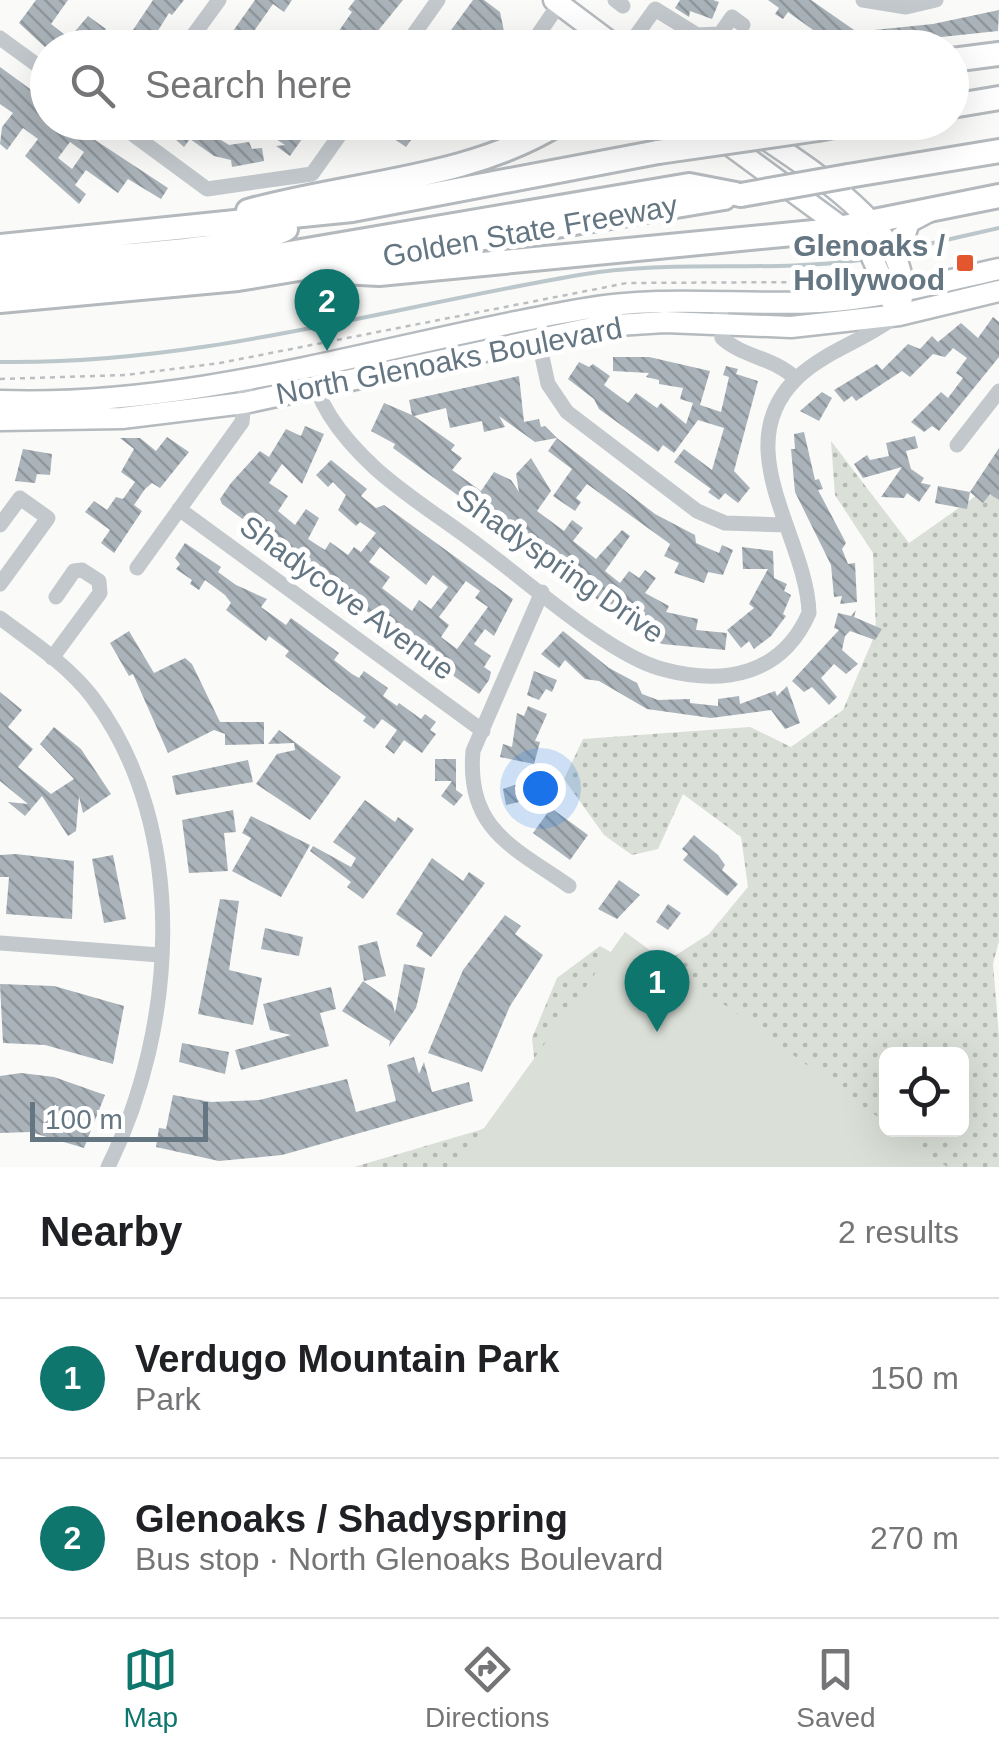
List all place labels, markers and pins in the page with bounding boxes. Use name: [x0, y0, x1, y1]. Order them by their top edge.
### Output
place label: Glenoaks / Hollywood: [793, 229, 946, 296]
marker: Glenoaks / Hollywood: [954, 252, 976, 274]
pin: 2: [294, 268, 360, 351]
pin: 1: [624, 950, 690, 1032]

